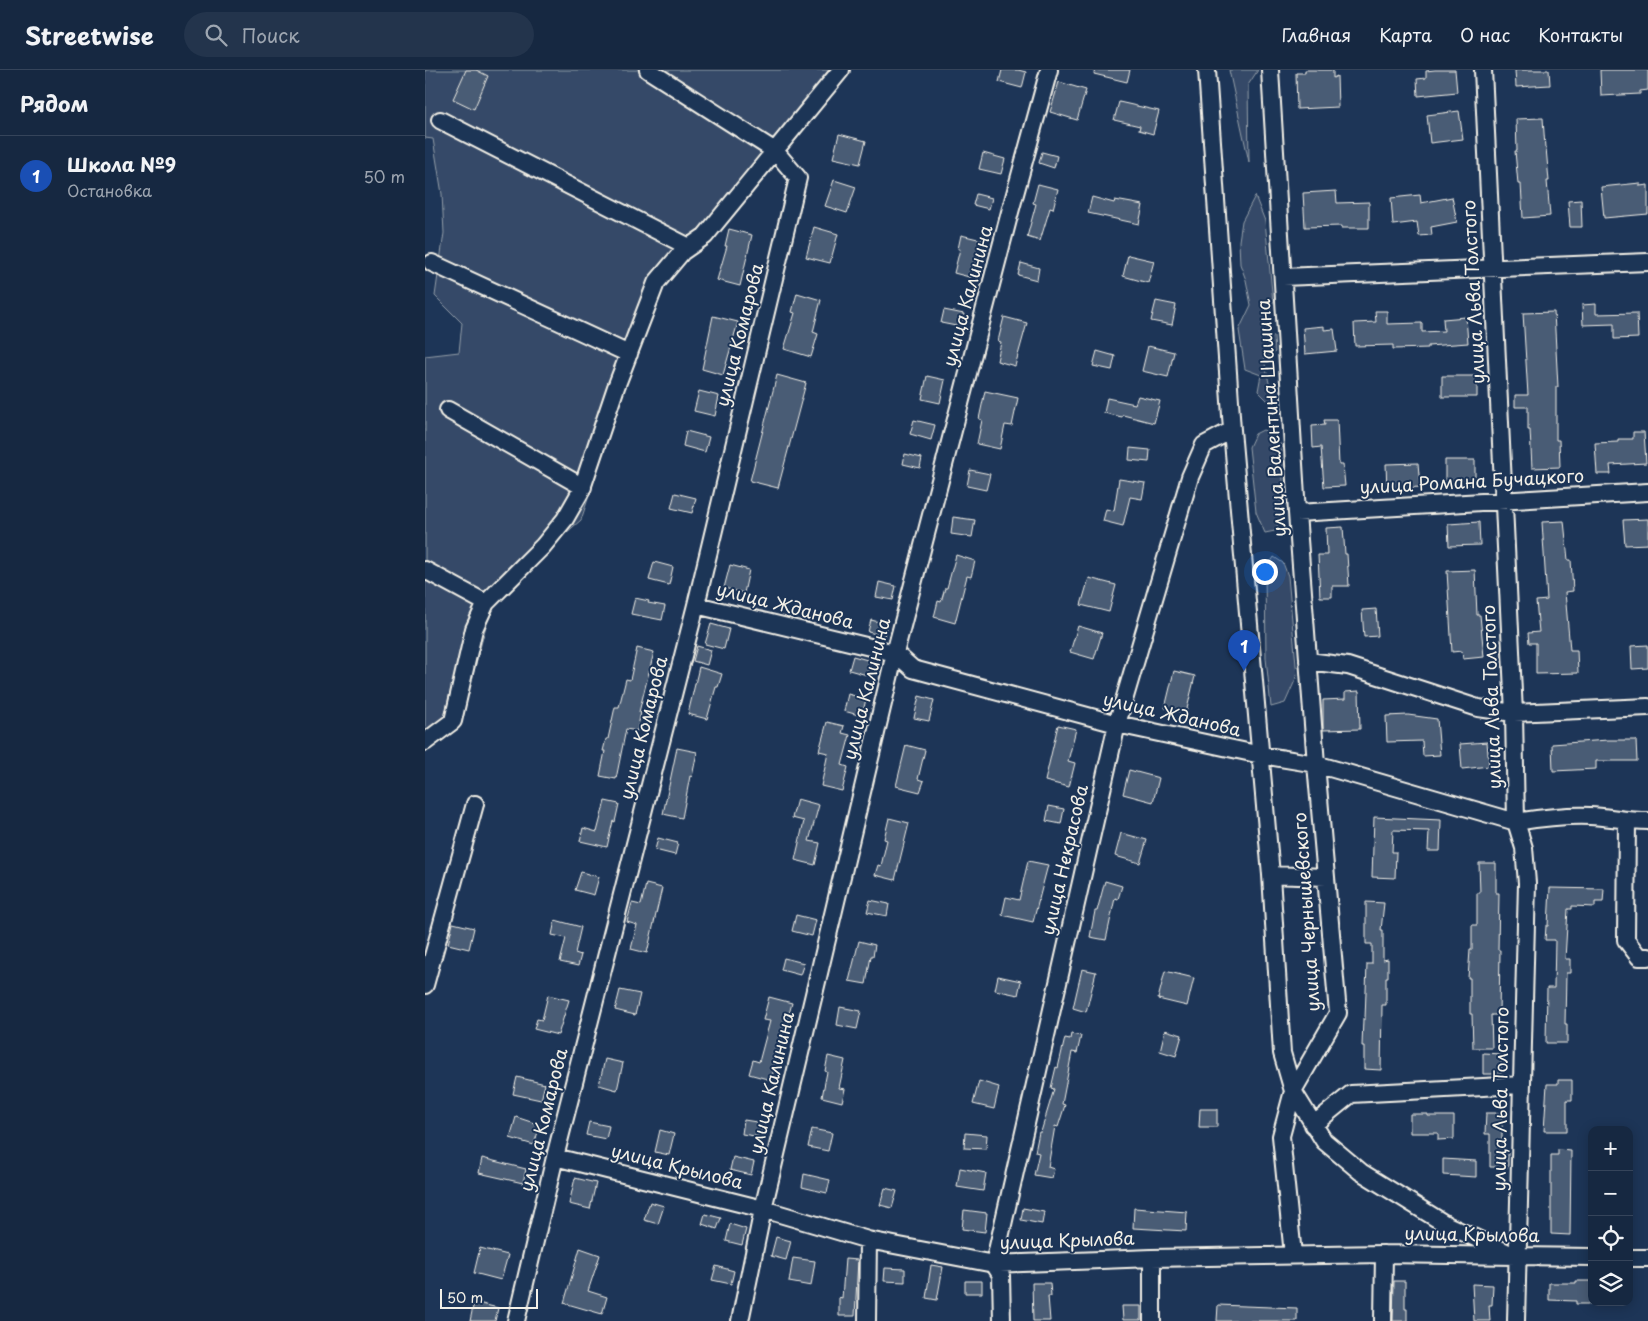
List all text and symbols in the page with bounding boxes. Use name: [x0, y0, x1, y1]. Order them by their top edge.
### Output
search box: [184, 12, 534, 57]
text: Streetwise: [25, 17, 154, 53]
icon: search: [202, 21, 230, 49]
text: Поиск: [242, 21, 299, 49]
text: Главная: [1282, 21, 1351, 48]
text: Карта: [1379, 21, 1432, 48]
text: О нас: [1460, 21, 1510, 48]
text: Контакты: [1538, 21, 1623, 48]
text: Рядом: [20, 87, 88, 119]
text: Школа №9: [67, 150, 176, 178]
text: 1: [32, 164, 40, 188]
text: 50 m: [364, 164, 405, 188]
text: Остановка: [67, 178, 152, 202]
street label: улица Льва Толстого: [1454, 199, 1491, 385]
street label: улица Калинина: [935, 221, 999, 369]
street label: улица Комарова: [708, 259, 770, 409]
street label: улица Валентина Шашина: [1249, 298, 1292, 538]
street label: улица Романа Бучацкого: [1359, 461, 1585, 500]
your location: [1252, 559, 1278, 585]
street label: улица Жданова: [714, 574, 858, 635]
street label: улица Льва Толстого: [1474, 604, 1507, 790]
street label: улица Калинина: [835, 614, 896, 762]
pin: 1: [1228, 630, 1260, 671]
street label: улица Комарова: [612, 652, 674, 802]
street label: улица Жданова: [1101, 685, 1245, 743]
street label: улица Некрасова: [1033, 781, 1094, 938]
street label: улица Чернышевского: [1285, 812, 1326, 1013]
street label: улица Льва Толстого: [1484, 1006, 1515, 1192]
street label: улица Калинина: [741, 1008, 800, 1157]
street label: улица Комарова: [512, 1044, 574, 1194]
map controls: [1588, 1126, 1633, 1306]
button: +: [1588, 1126, 1633, 1171]
street label: улица Крылова: [608, 1136, 747, 1195]
button: −: [1588, 1171, 1633, 1216]
button: locate: [1588, 1216, 1633, 1261]
street label: улица Крылова: [1404, 1219, 1541, 1248]
street label: улица Крылова: [999, 1224, 1136, 1255]
button: layers: [1588, 1261, 1633, 1306]
scale bar: [440, 1286, 537, 1309]
text: 50 m: [447, 1287, 483, 1308]

